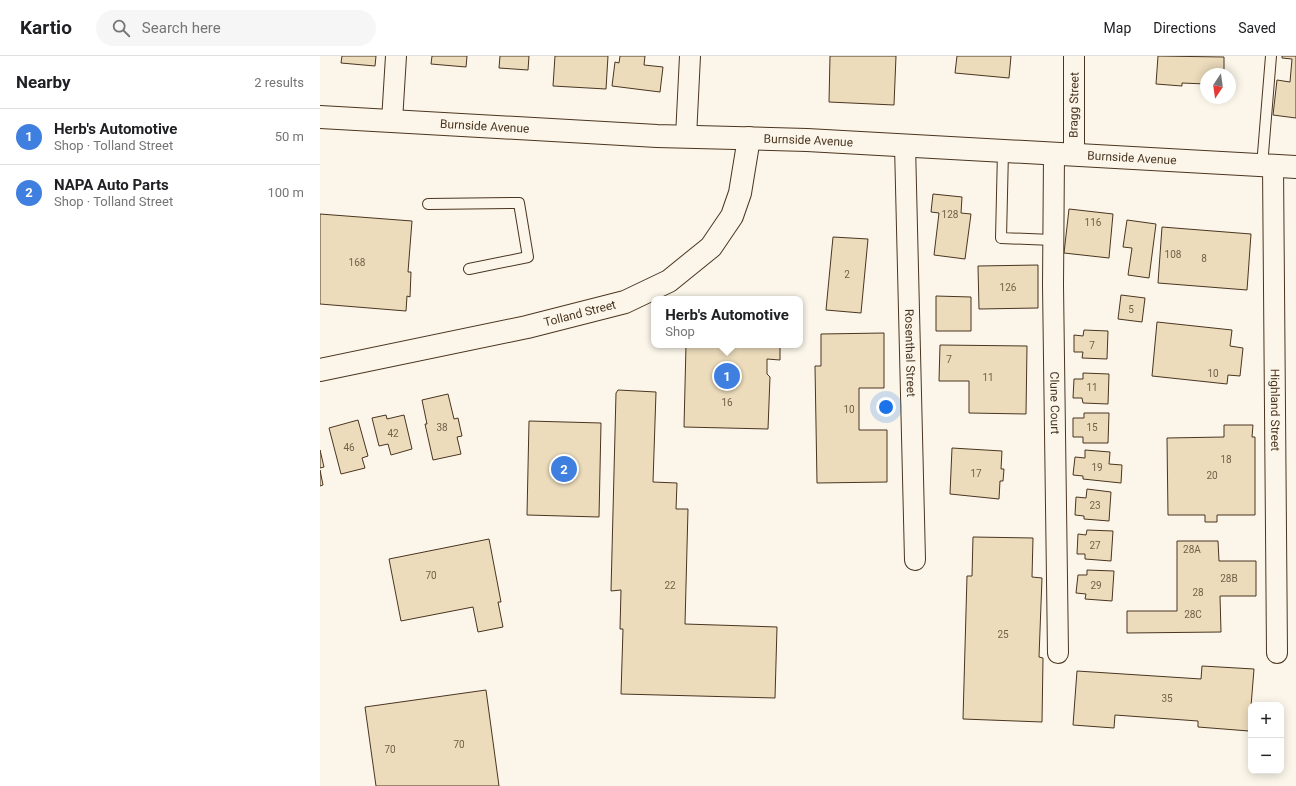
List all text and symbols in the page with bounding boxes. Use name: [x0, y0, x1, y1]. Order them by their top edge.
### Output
search box: [96, 10, 376, 46]
text: Kartio: [20, 16, 72, 39]
icon: search: [110, 17, 132, 39]
text: Search here: [142, 19, 221, 37]
text: Map: [1104, 20, 1131, 36]
text: Directions: [1153, 20, 1216, 36]
text: Saved: [1238, 20, 1276, 36]
north arrow: [1200, 68, 1236, 104]
text: Nearby: [16, 72, 71, 92]
street label: Bragg Street: [1066, 72, 1082, 138]
text: 2 results: [254, 75, 304, 90]
street label: Burnside Avenue: [440, 117, 530, 136]
text: Herb's Automotive: [54, 120, 177, 138]
text: 1: [25, 129, 33, 144]
text: 50 m: [275, 129, 304, 144]
street label: Burnside Avenue: [764, 132, 853, 150]
text: Shop · Tolland Street: [54, 138, 173, 153]
street label: Burnside Avenue: [1087, 148, 1177, 167]
text: NAPA Auto Parts: [54, 176, 169, 194]
text: 2: [25, 185, 33, 200]
text: 100 m: [267, 185, 304, 200]
text: Shop · Tolland Street: [54, 194, 173, 209]
house number: 128: [942, 209, 959, 220]
house number: 116: [1085, 217, 1102, 228]
house number: 108: [1165, 249, 1182, 260]
house number: 8: [1201, 253, 1207, 264]
house number: 168: [349, 257, 366, 268]
house number: 2: [844, 269, 850, 280]
house number: 126: [1000, 282, 1017, 293]
popup: [651, 296, 803, 348]
street label: Tolland Street: [542, 298, 617, 329]
house number: 5: [1128, 304, 1134, 315]
text: Herb's Automotive: [665, 306, 789, 324]
street label: Rosenthal Street: [902, 309, 918, 397]
text: Shop: [665, 324, 695, 339]
house number: 7: [1089, 340, 1095, 351]
house number: 7: [946, 354, 952, 365]
pin: 1: [714, 361, 740, 391]
house number: 10: [1207, 368, 1219, 379]
street label: Highland Street: [1268, 369, 1282, 451]
street label: Clune Court: [1047, 371, 1062, 435]
house number: 11: [982, 372, 994, 383]
house number: 11: [1086, 382, 1098, 393]
house number: 16: [721, 397, 733, 408]
your location: [876, 397, 896, 417]
house number: 10: [843, 404, 855, 415]
house number: 38: [436, 422, 448, 433]
house number: 15: [1086, 422, 1098, 433]
house number: 42: [387, 428, 399, 439]
house number: 46: [343, 442, 355, 453]
pin: 2: [551, 454, 577, 484]
house number: 18: [1220, 454, 1232, 465]
house number: 19: [1091, 462, 1103, 473]
house number: 17: [970, 468, 982, 479]
house number: 20: [1206, 470, 1218, 481]
house number: 23: [1089, 500, 1101, 511]
house number: 27: [1089, 540, 1101, 551]
house number: 28A: [1183, 544, 1201, 555]
house number: 70: [425, 570, 437, 581]
house number: 28B: [1220, 573, 1238, 584]
house number: 22: [664, 580, 676, 591]
house number: 29: [1090, 580, 1102, 591]
house number: 28: [1192, 587, 1204, 598]
house number: 28C: [1184, 609, 1202, 620]
house number: 25: [997, 629, 1009, 640]
house number: 35: [1161, 693, 1173, 704]
map controls: [1248, 702, 1284, 774]
button: +: [1248, 702, 1284, 738]
button: −: [1248, 738, 1284, 774]
house number: 70: [453, 739, 465, 750]
house number: 70: [384, 744, 396, 755]

